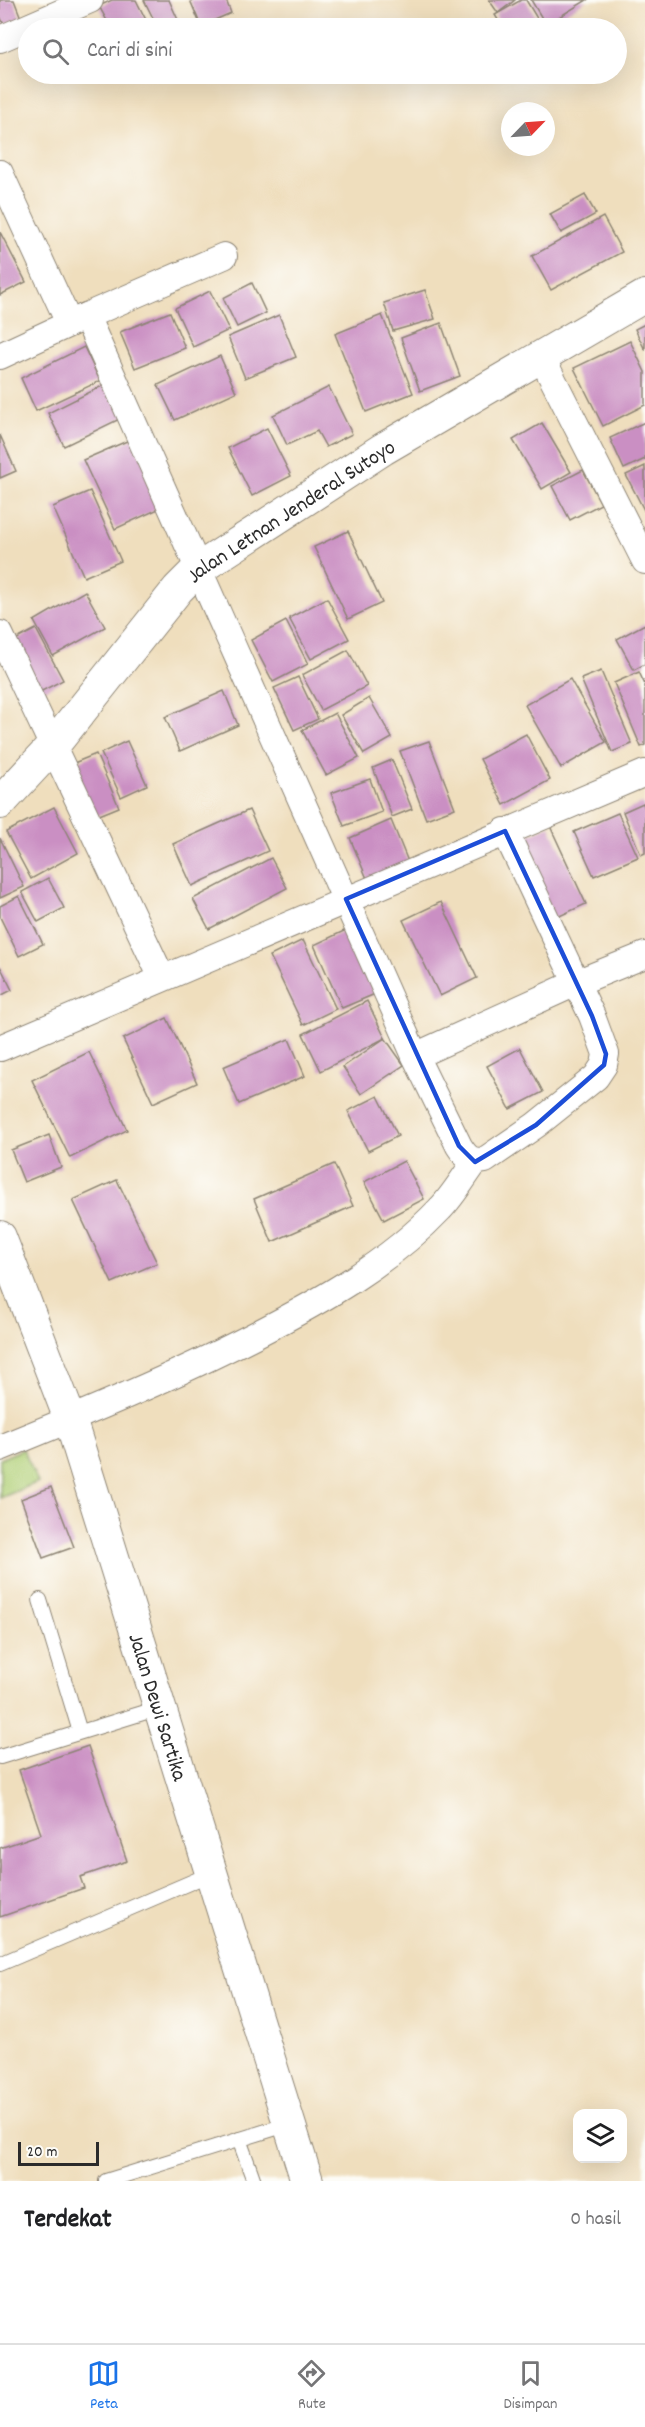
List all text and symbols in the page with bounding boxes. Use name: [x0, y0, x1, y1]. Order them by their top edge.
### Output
search box: [18, 18, 627, 84]
icon: search: [39, 35, 72, 68]
text: Cari di sini: [87, 36, 172, 67]
north arrow: [501, 102, 555, 156]
street label: Jalan Letnan Jenderal Sutoyo: [180, 433, 402, 592]
street label: Jalan Dewi Sartika: [119, 1630, 194, 1786]
map controls: [573, 2109, 627, 2163]
button: layers: [573, 2109, 627, 2163]
scale bar: [18, 2139, 99, 2166]
text: 20 m: [27, 2141, 57, 2164]
text: Terdekat: [24, 2202, 112, 2239]
text: 0 hasil: [570, 2206, 621, 2234]
tab: Peta: [87, 2357, 120, 2416]
tab: Rute: [295, 2357, 328, 2416]
tab: Disimpan: [503, 2357, 558, 2416]

